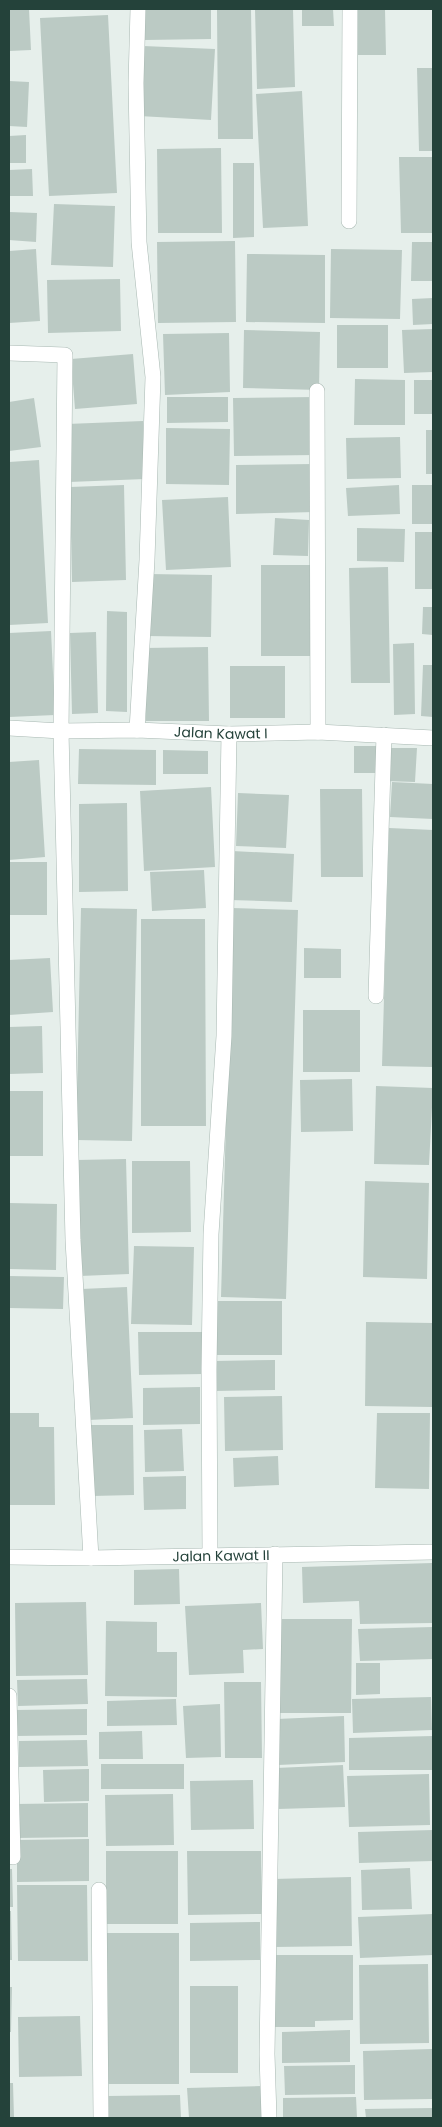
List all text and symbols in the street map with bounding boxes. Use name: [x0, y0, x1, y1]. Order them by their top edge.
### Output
street label: Jalan Kawat I: [174, 722, 268, 744]
street label: Jalan Kawat II: [172, 1545, 270, 1567]

